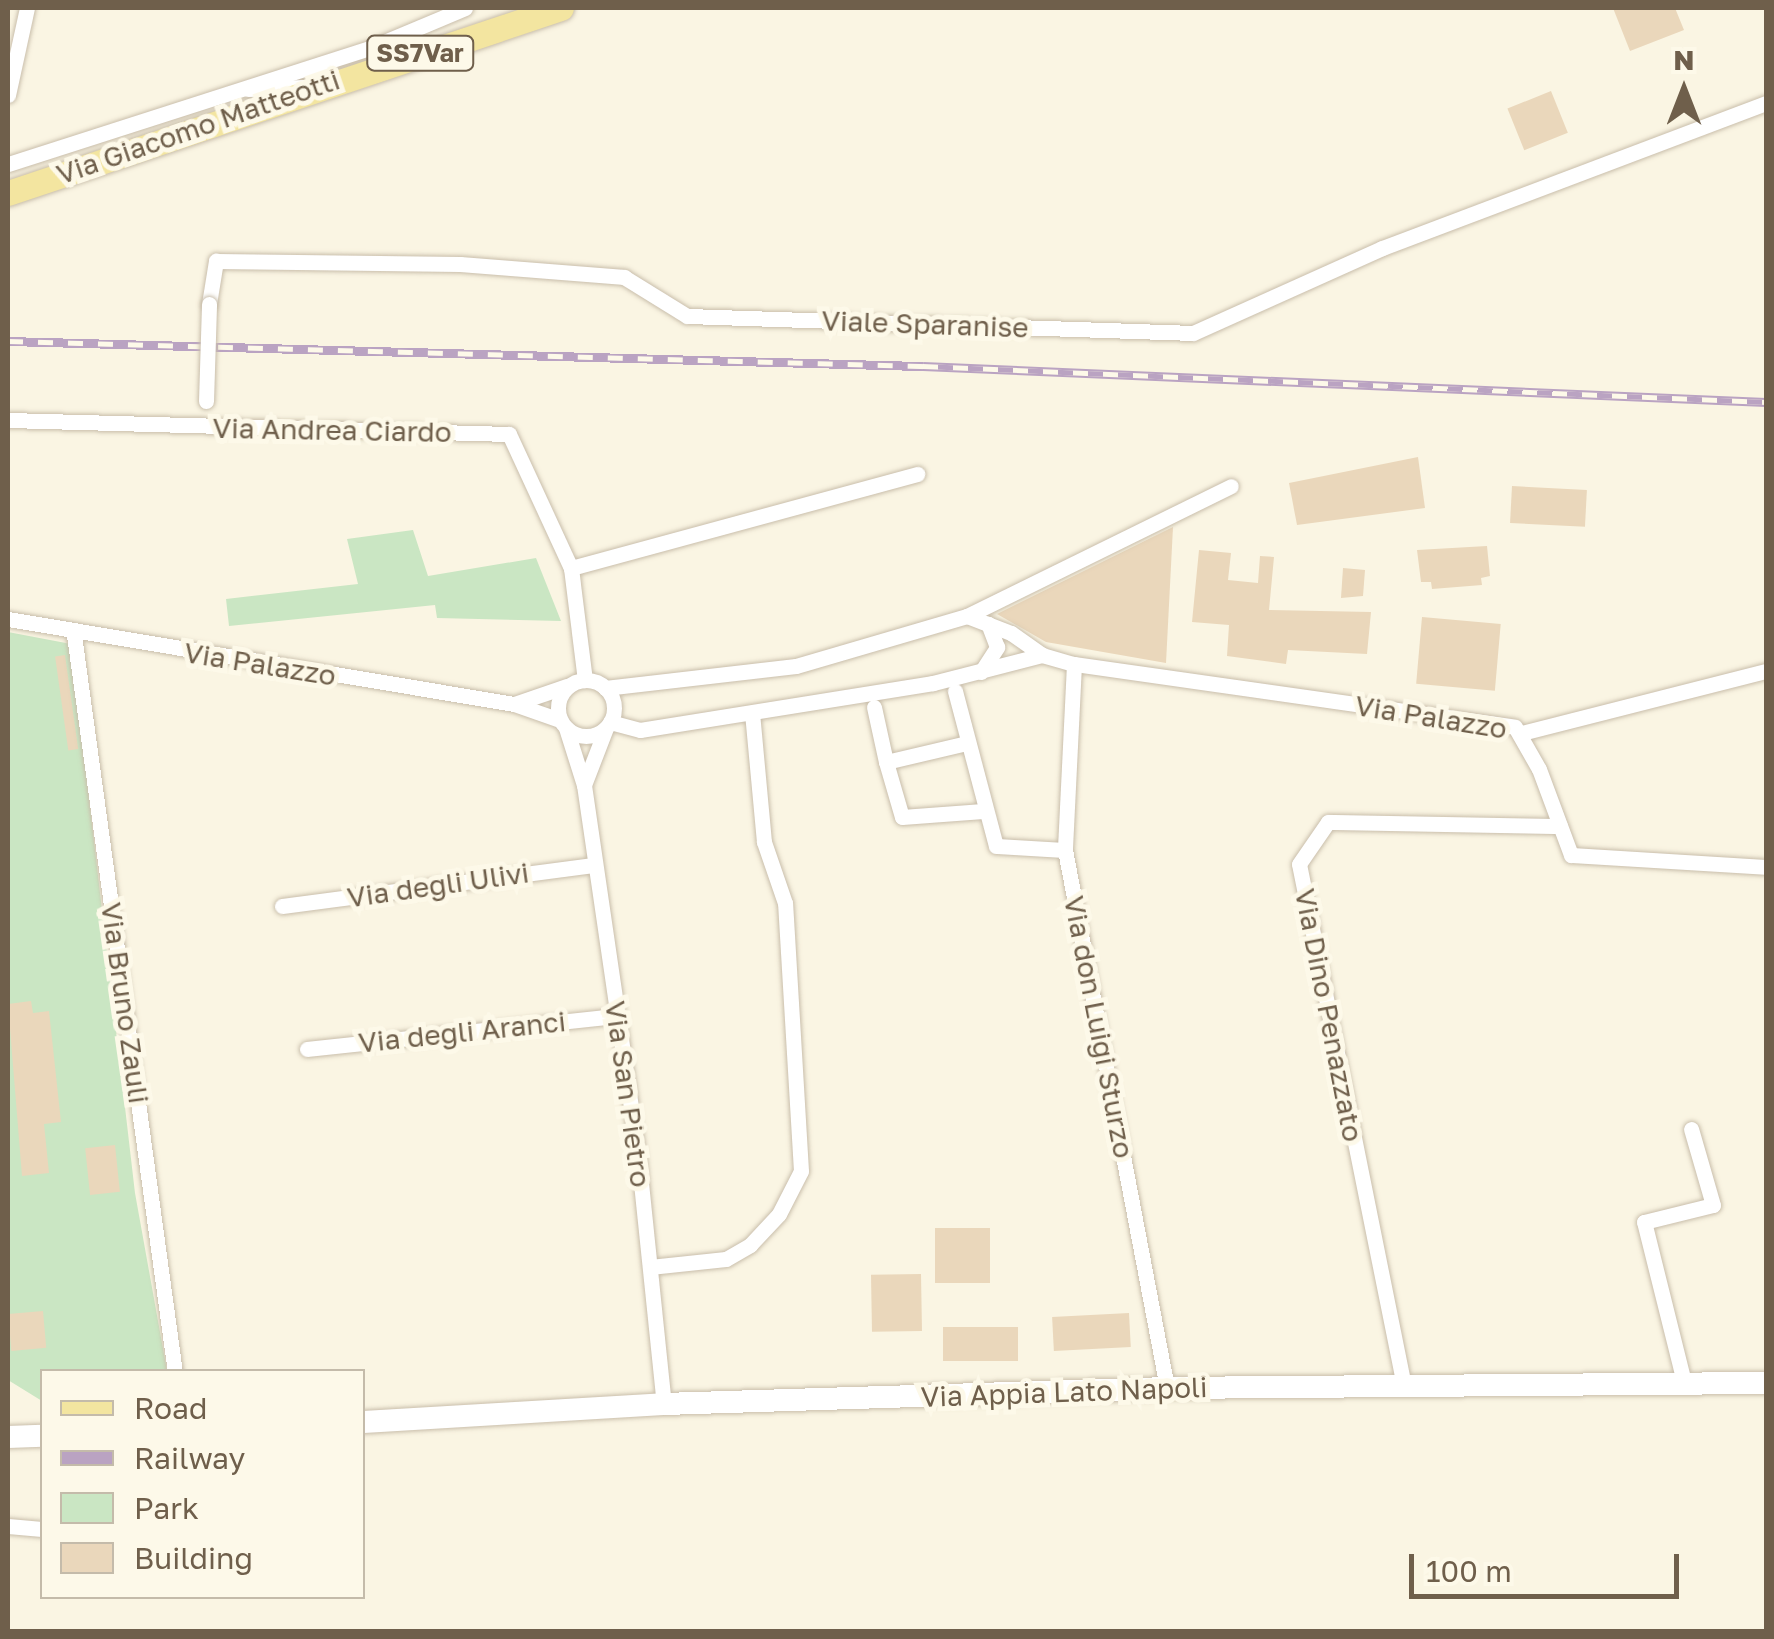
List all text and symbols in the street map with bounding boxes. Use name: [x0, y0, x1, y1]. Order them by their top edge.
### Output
road number: SS7Var: [365, 33, 475, 73]
north arrow: [1634, 40, 1734, 140]
text: N: [1673, 43, 1695, 76]
street label: Via Giacomo Matteotti: [52, 63, 344, 191]
street label: Viale Sparanise: [821, 304, 1029, 344]
street label: Via Andrea Ciardo: [212, 411, 452, 449]
street label: Via Palazzo: [182, 635, 338, 693]
street label: Via Palazzo: [1353, 688, 1509, 746]
street label: Via degli Ulivi: [345, 856, 531, 914]
street label: Via Dino Penazzato: [1288, 886, 1370, 1144]
street label: Via don Luigi Sturzo: [1057, 893, 1141, 1161]
street label: Via Bruno Zauli: [94, 900, 156, 1106]
street label: Via San Pietro: [598, 999, 658, 1189]
street label: Via degli Aranci: [357, 1004, 567, 1060]
legend: [40, 1369, 365, 1599]
street label: Via Appia Lato Napoli: [920, 1370, 1208, 1414]
text: Road: [134, 1390, 208, 1426]
text: Railway: [134, 1440, 245, 1476]
text: Park: [134, 1490, 199, 1526]
scale bar: [1414, 1534, 1684, 1596]
text: Building: [134, 1540, 253, 1576]
text: 100 m: [1426, 1553, 1512, 1589]

